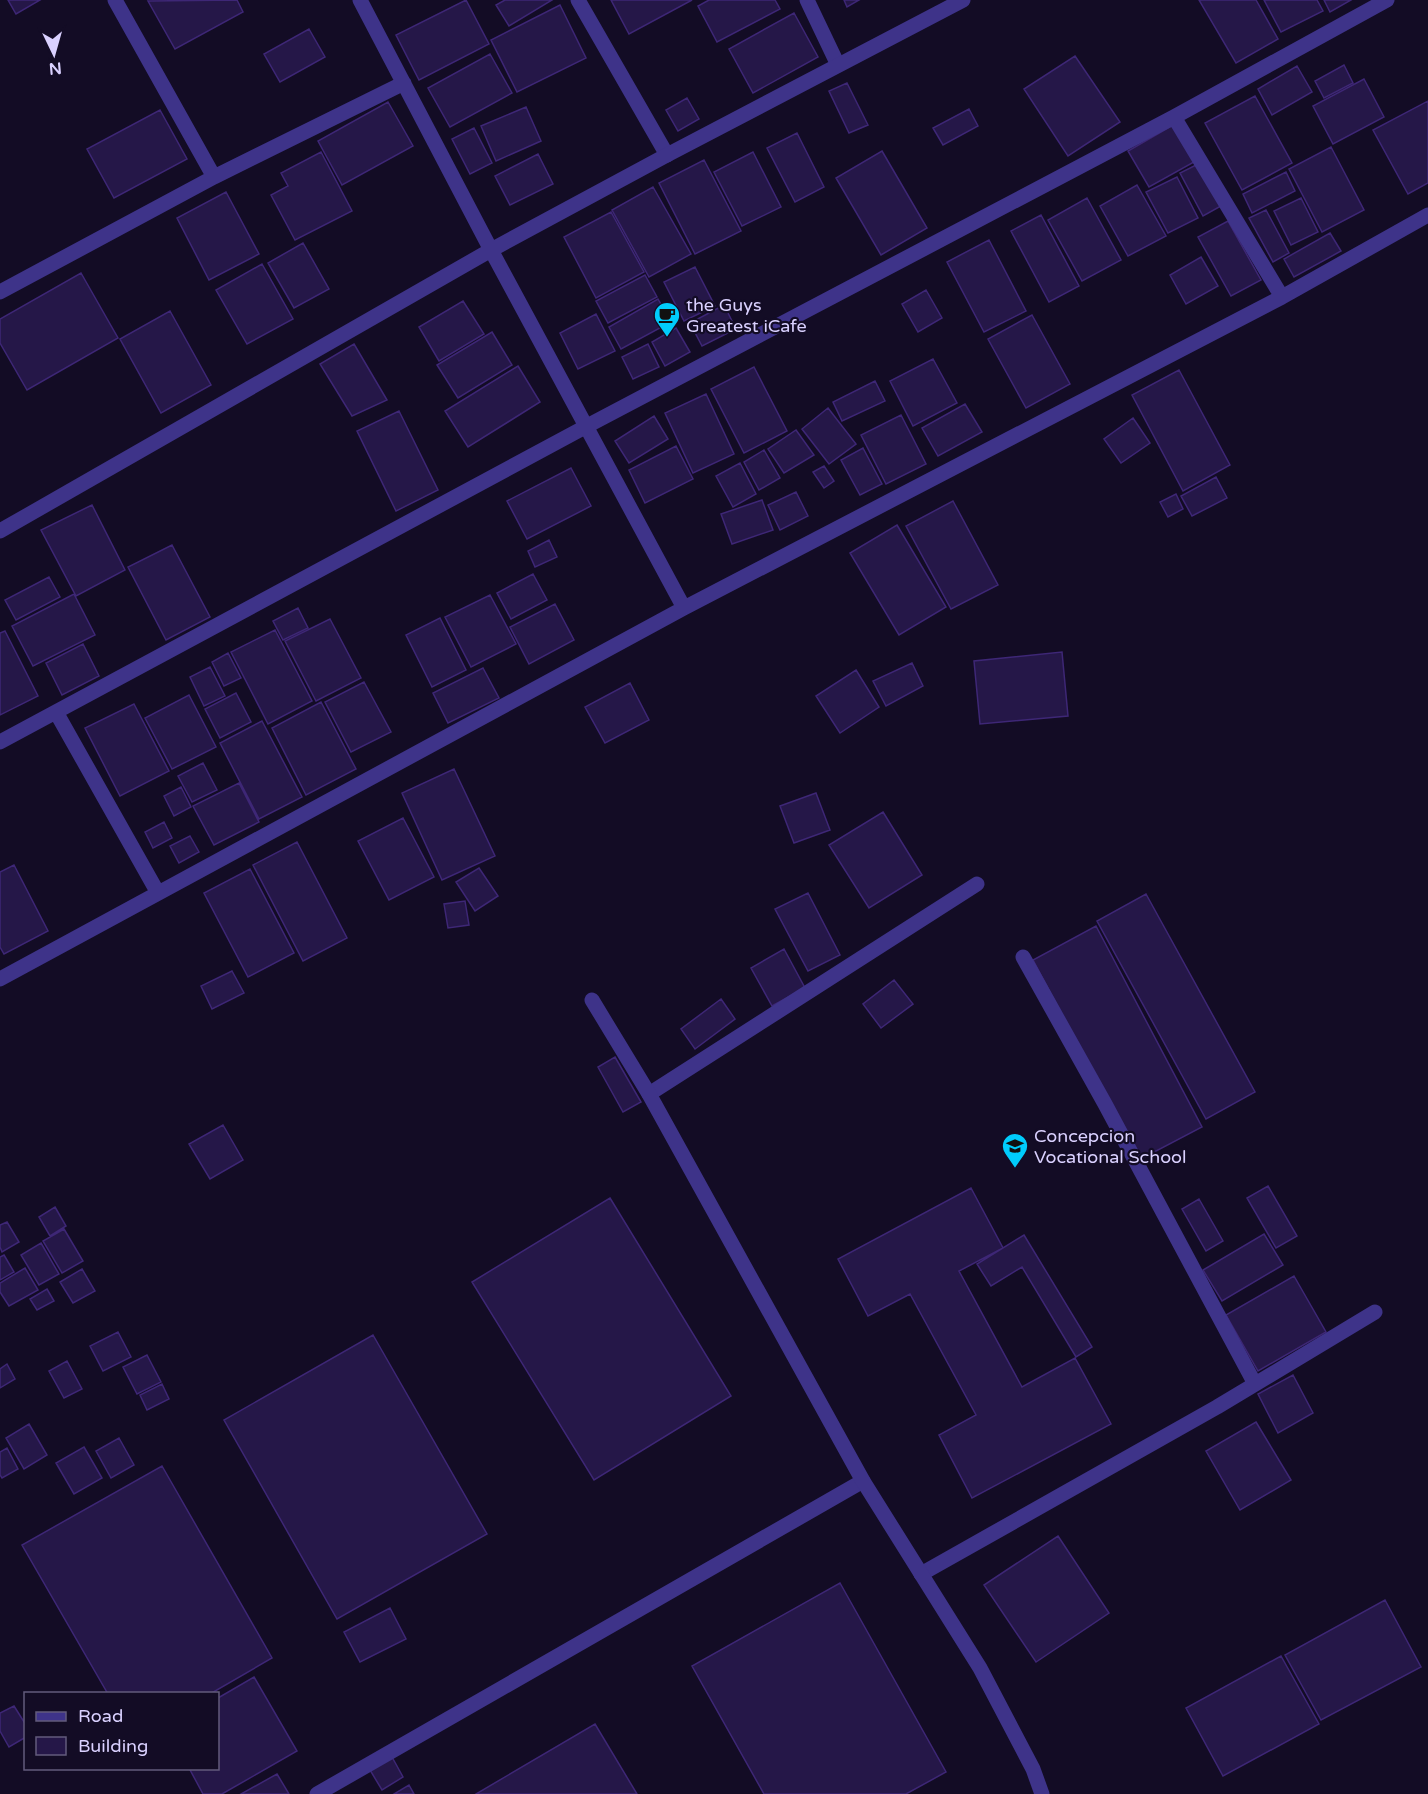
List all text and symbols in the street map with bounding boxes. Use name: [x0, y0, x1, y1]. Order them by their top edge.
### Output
north arrow: [24, 24, 84, 84]
text: N: [48, 57, 62, 78]
place label: the Guys Greatest iCafe: [686, 294, 807, 337]
cafe icon: the Guys Greatest iCafe: [652, 300, 682, 338]
place label: Concepcion Vocational School: [1034, 1125, 1187, 1168]
school or university icon: Concepcion Vocational School: [1000, 1131, 1030, 1169]
legend: [24, 1692, 219, 1770]
text: Road: [78, 1705, 123, 1727]
text: Building: [78, 1735, 148, 1757]

